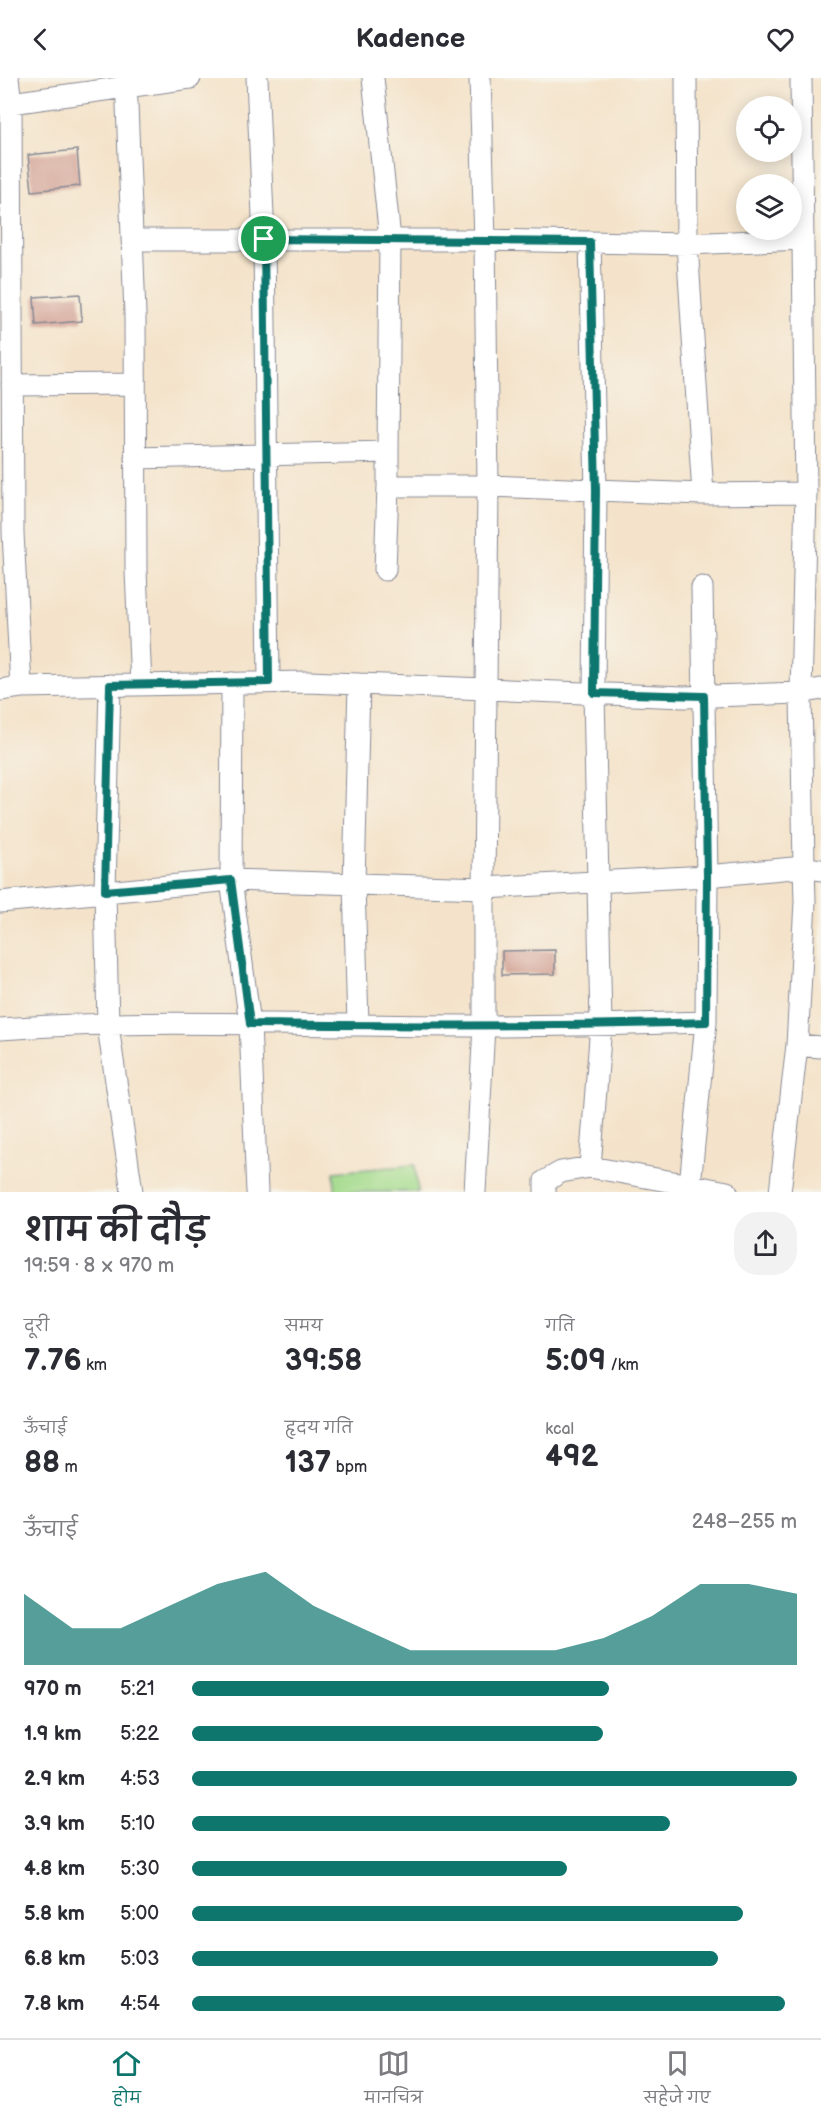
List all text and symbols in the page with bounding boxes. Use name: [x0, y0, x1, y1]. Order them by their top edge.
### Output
icon: back: [24, 23, 57, 56]
text: Kadence: [356, 23, 465, 55]
icon: heart: [764, 23, 797, 56]
map controls: [736, 96, 802, 240]
button: locate: [736, 96, 802, 162]
button: layers: [736, 174, 802, 240]
pin: [238, 213, 289, 264]
icon: arrive: [247, 222, 280, 255]
text: शाम की दौड़: [24, 1211, 208, 1251]
button: share: [734, 1212, 797, 1275]
text: 19:59 · 8 × 970 m: [24, 1254, 174, 1278]
text: दूरी: [24, 1317, 49, 1336]
text: समय: [285, 1317, 323, 1336]
text: गति: [545, 1317, 574, 1336]
text: 7.76: [24, 1343, 82, 1379]
text: 39:58: [285, 1343, 362, 1379]
text: 5:09: [545, 1343, 606, 1379]
text: km: [82, 1356, 107, 1375]
text: /km: [606, 1356, 639, 1375]
text: ऊँचाई: [24, 1419, 67, 1438]
text: हृदय गति: [285, 1419, 353, 1438]
text: kcal: [545, 1420, 574, 1439]
text: 492: [545, 1439, 599, 1475]
text: 88: [24, 1445, 60, 1481]
text: 137: [285, 1445, 331, 1481]
text: m: [60, 1458, 78, 1477]
text: bpm: [331, 1458, 367, 1477]
text: 248–255 m: [692, 1510, 797, 1534]
text: ऊँचाई: [24, 1518, 78, 1542]
text: 970 m: [24, 1677, 82, 1701]
text: 5:21: [120, 1677, 155, 1701]
text: 1.9 km: [24, 1722, 81, 1746]
text: 5:22: [120, 1722, 159, 1746]
text: 2.9 km: [24, 1767, 85, 1791]
text: 4:53: [120, 1767, 160, 1791]
text: 3.9 km: [24, 1812, 85, 1836]
text: 5:10: [120, 1812, 155, 1836]
text: 4.8 km: [24, 1857, 85, 1881]
text: 5:30: [120, 1857, 160, 1881]
text: 5.8 km: [24, 1902, 85, 1926]
text: 5:00: [120, 1902, 159, 1926]
text: 6.8 km: [24, 1947, 85, 1971]
text: 5:03: [120, 1947, 160, 1971]
text: 7.8 km: [24, 1992, 84, 2016]
text: 4:54: [120, 1992, 160, 2016]
tab: होम: [110, 2047, 143, 2115]
tab: मानचित्र: [364, 2047, 423, 2115]
tab: सहेजे गए: [644, 2047, 711, 2115]

